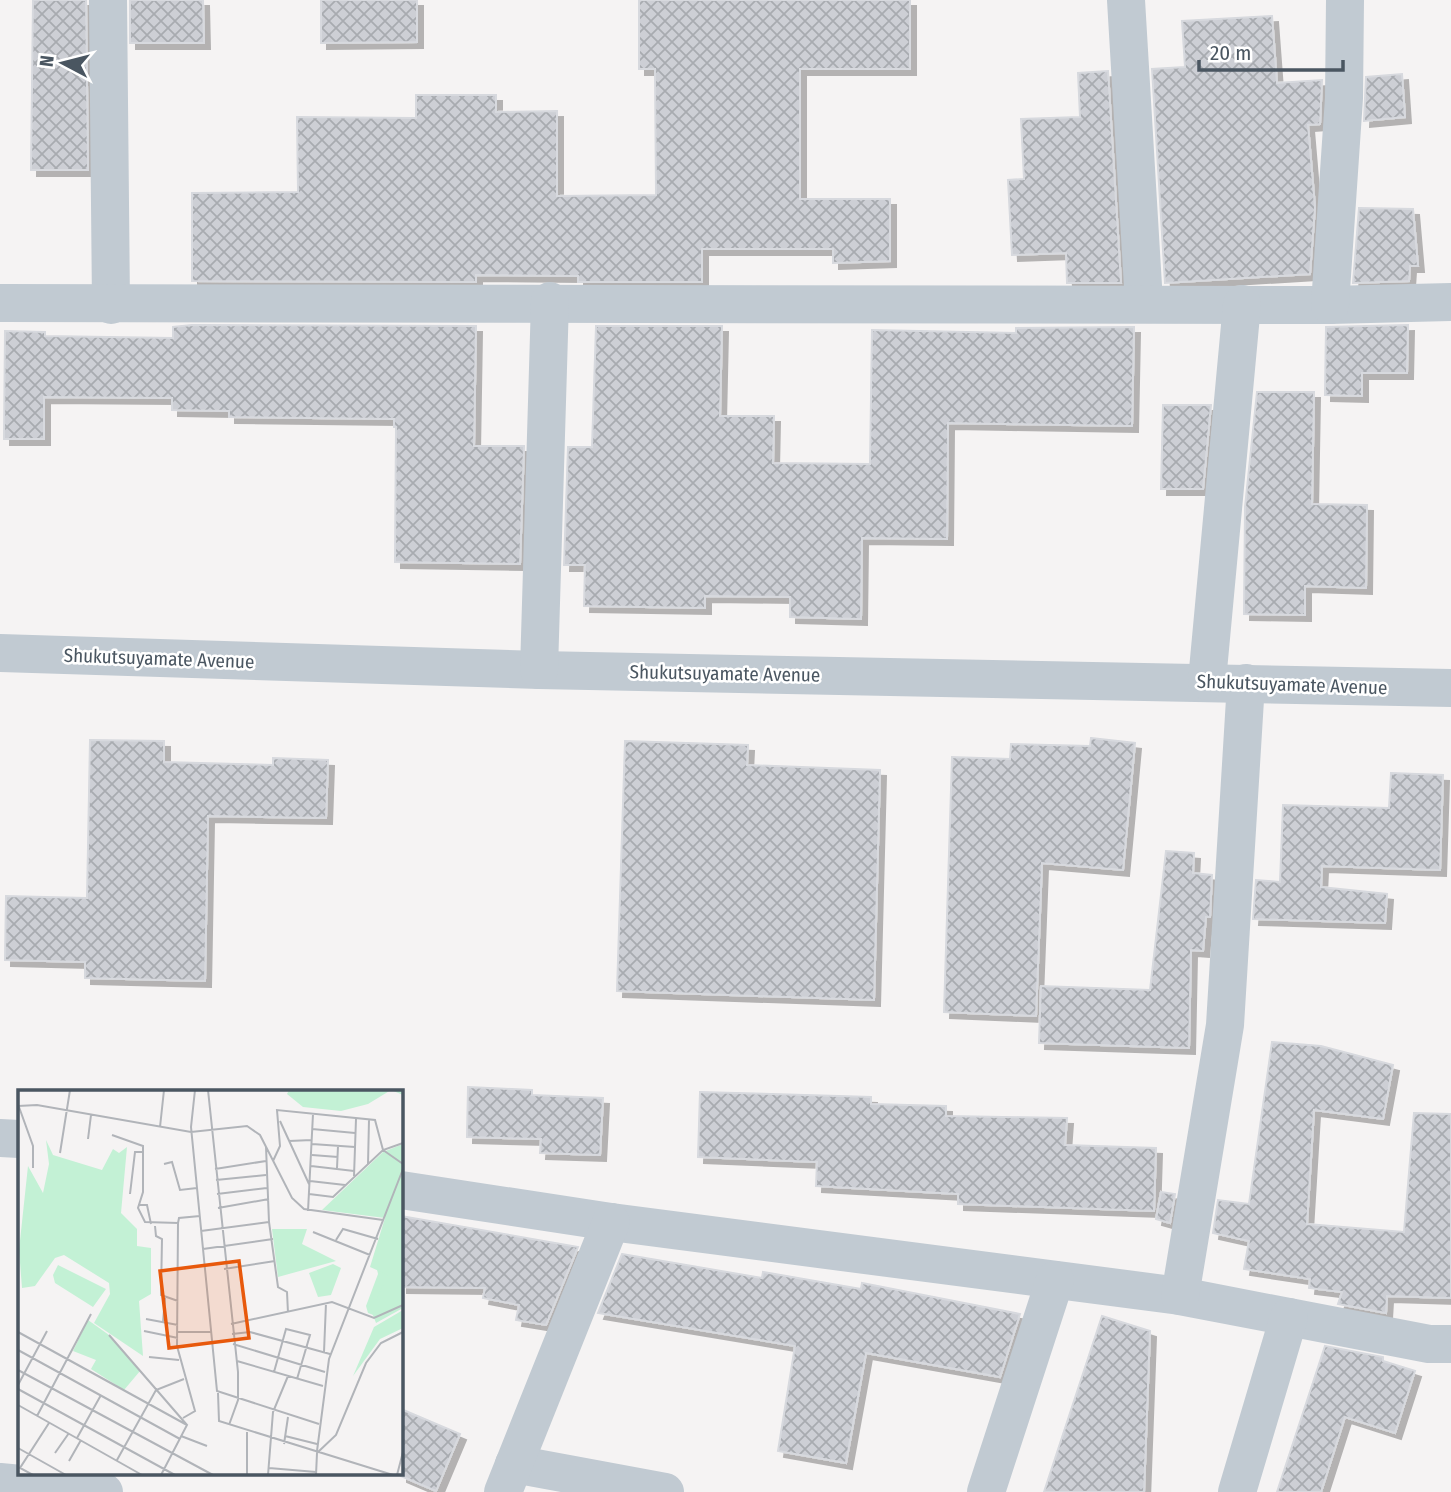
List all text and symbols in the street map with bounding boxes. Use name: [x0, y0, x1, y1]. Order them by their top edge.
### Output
north arrow: [28, 28, 98, 98]
scale bar: [1199, 28, 1342, 72]
text: 20 m: [1210, 40, 1251, 66]
text: N: [35, 54, 59, 68]
street label: Shukutsuyamate Avenue: [63, 644, 255, 673]
street label: Shukutsuyamate Avenue: [630, 660, 820, 687]
street label: Shukutsuyamate Avenue: [1196, 670, 1388, 699]
inset map: [18, 1090, 402, 1474]

